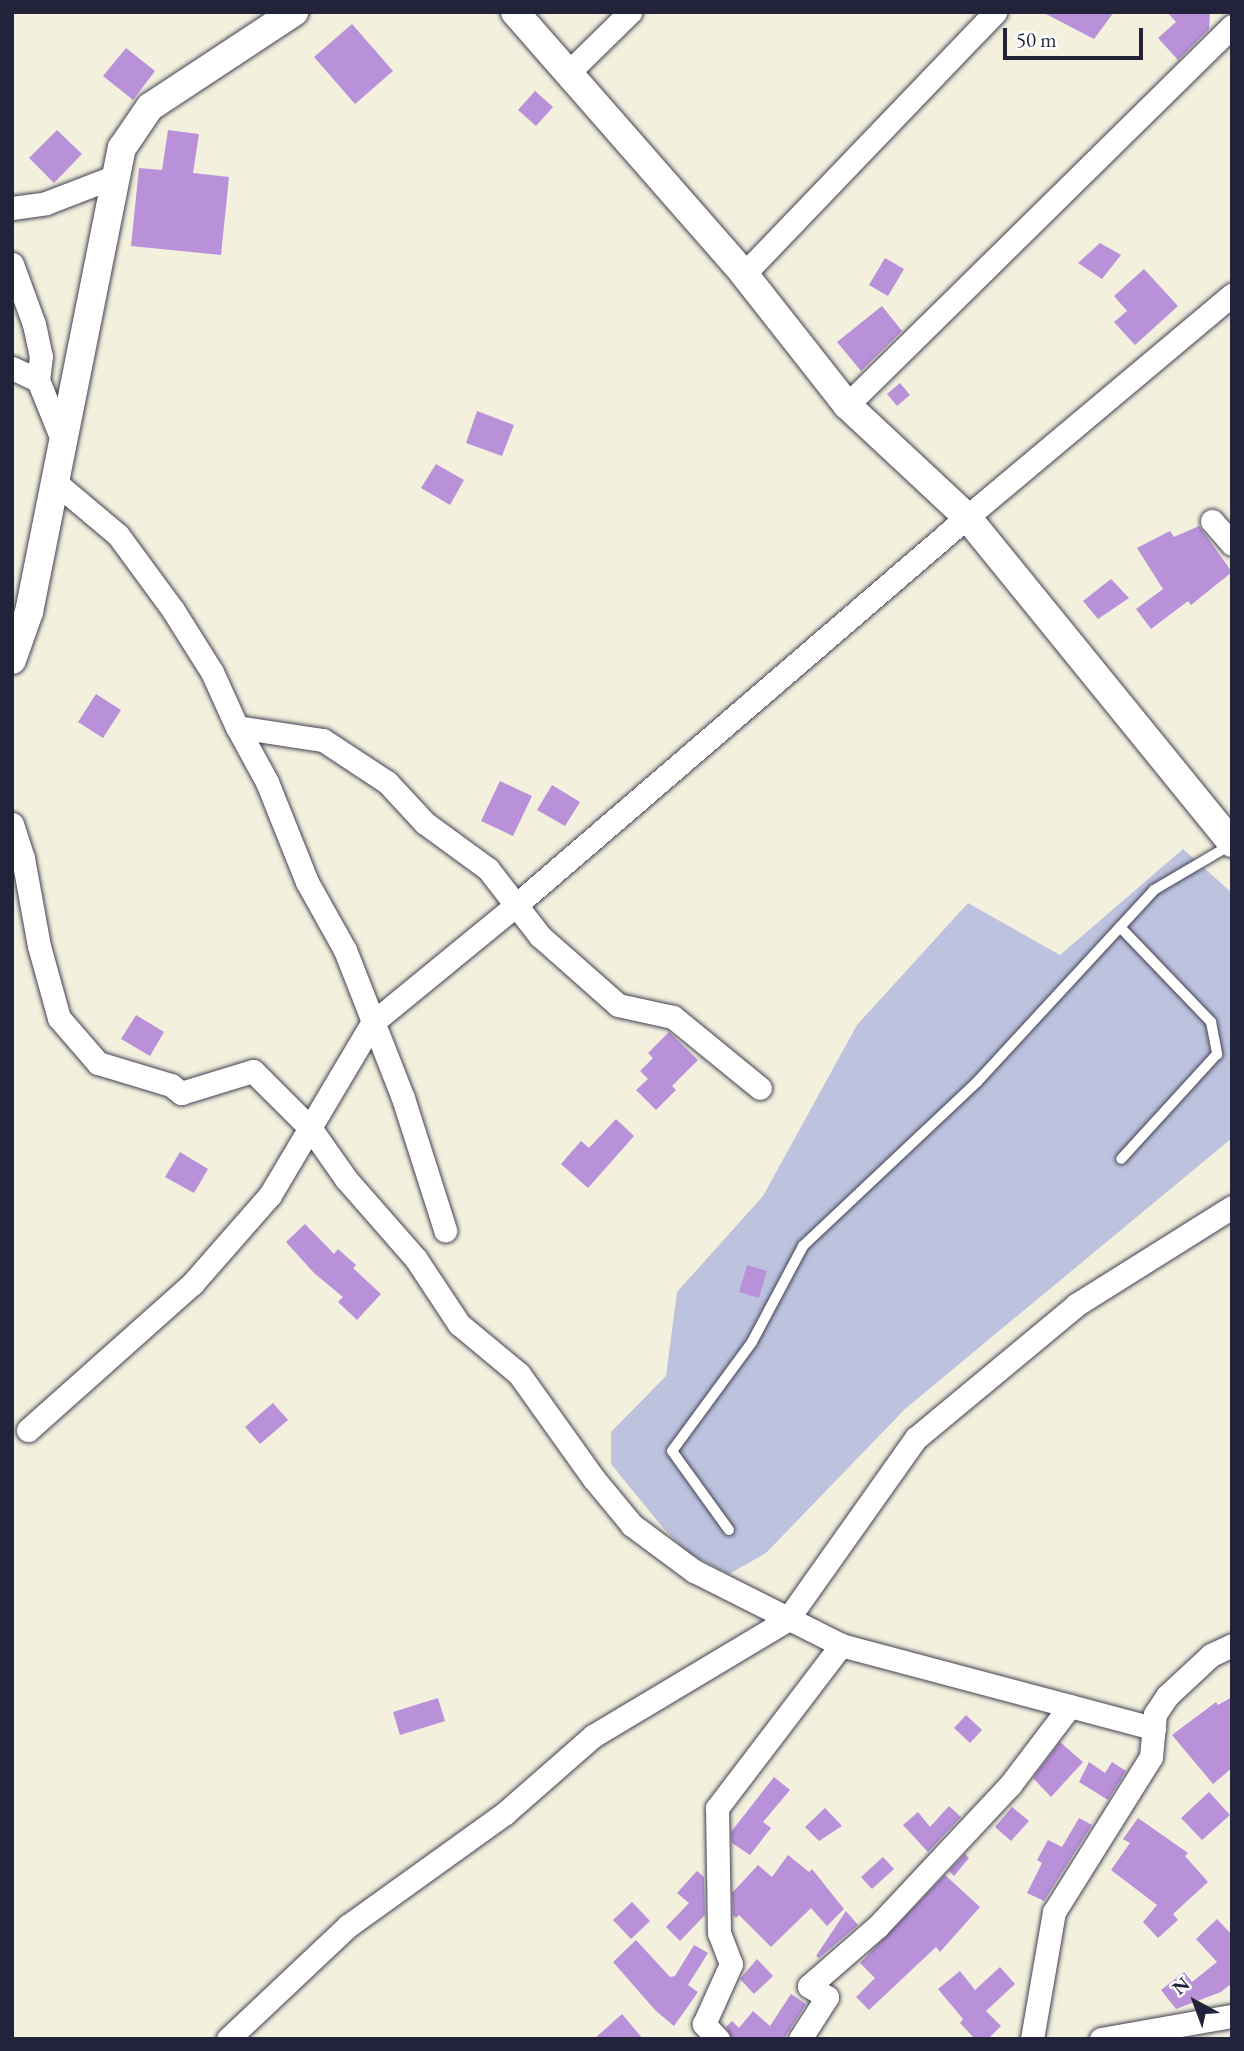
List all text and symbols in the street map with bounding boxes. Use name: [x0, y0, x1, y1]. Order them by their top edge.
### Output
scale bar: [1006, 14, 1146, 58]
text: 50 m: [1016, 26, 1057, 53]
north arrow: [1160, 1967, 1230, 2037]
text: N: [1167, 1971, 1195, 2000]

